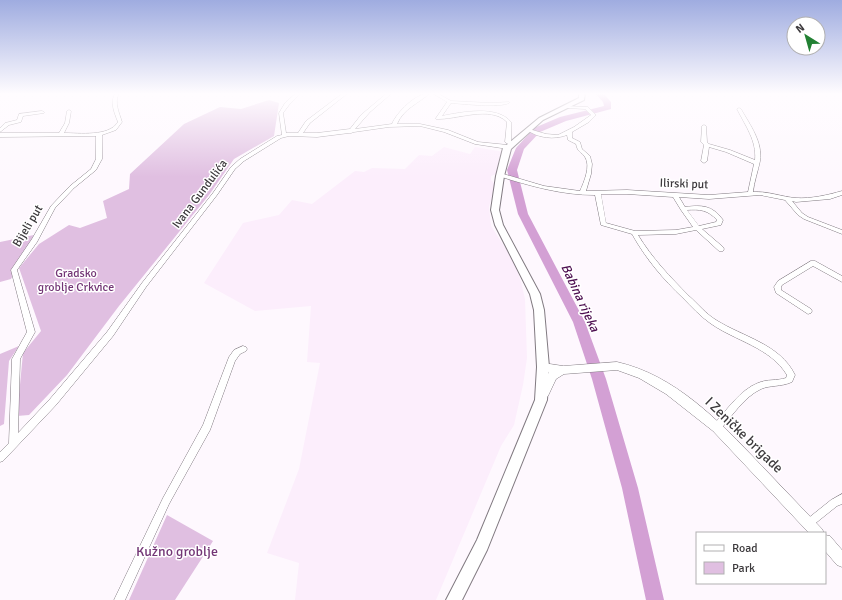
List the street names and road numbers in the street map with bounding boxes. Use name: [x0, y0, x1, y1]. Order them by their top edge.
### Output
street label: Ivana Gundulića: [169, 157, 231, 231]
street label: Ilirski put: [659, 176, 709, 192]
street label: Bijeli put: [10, 202, 46, 250]
street label: I Zeničke brigade: [701, 393, 787, 477]

